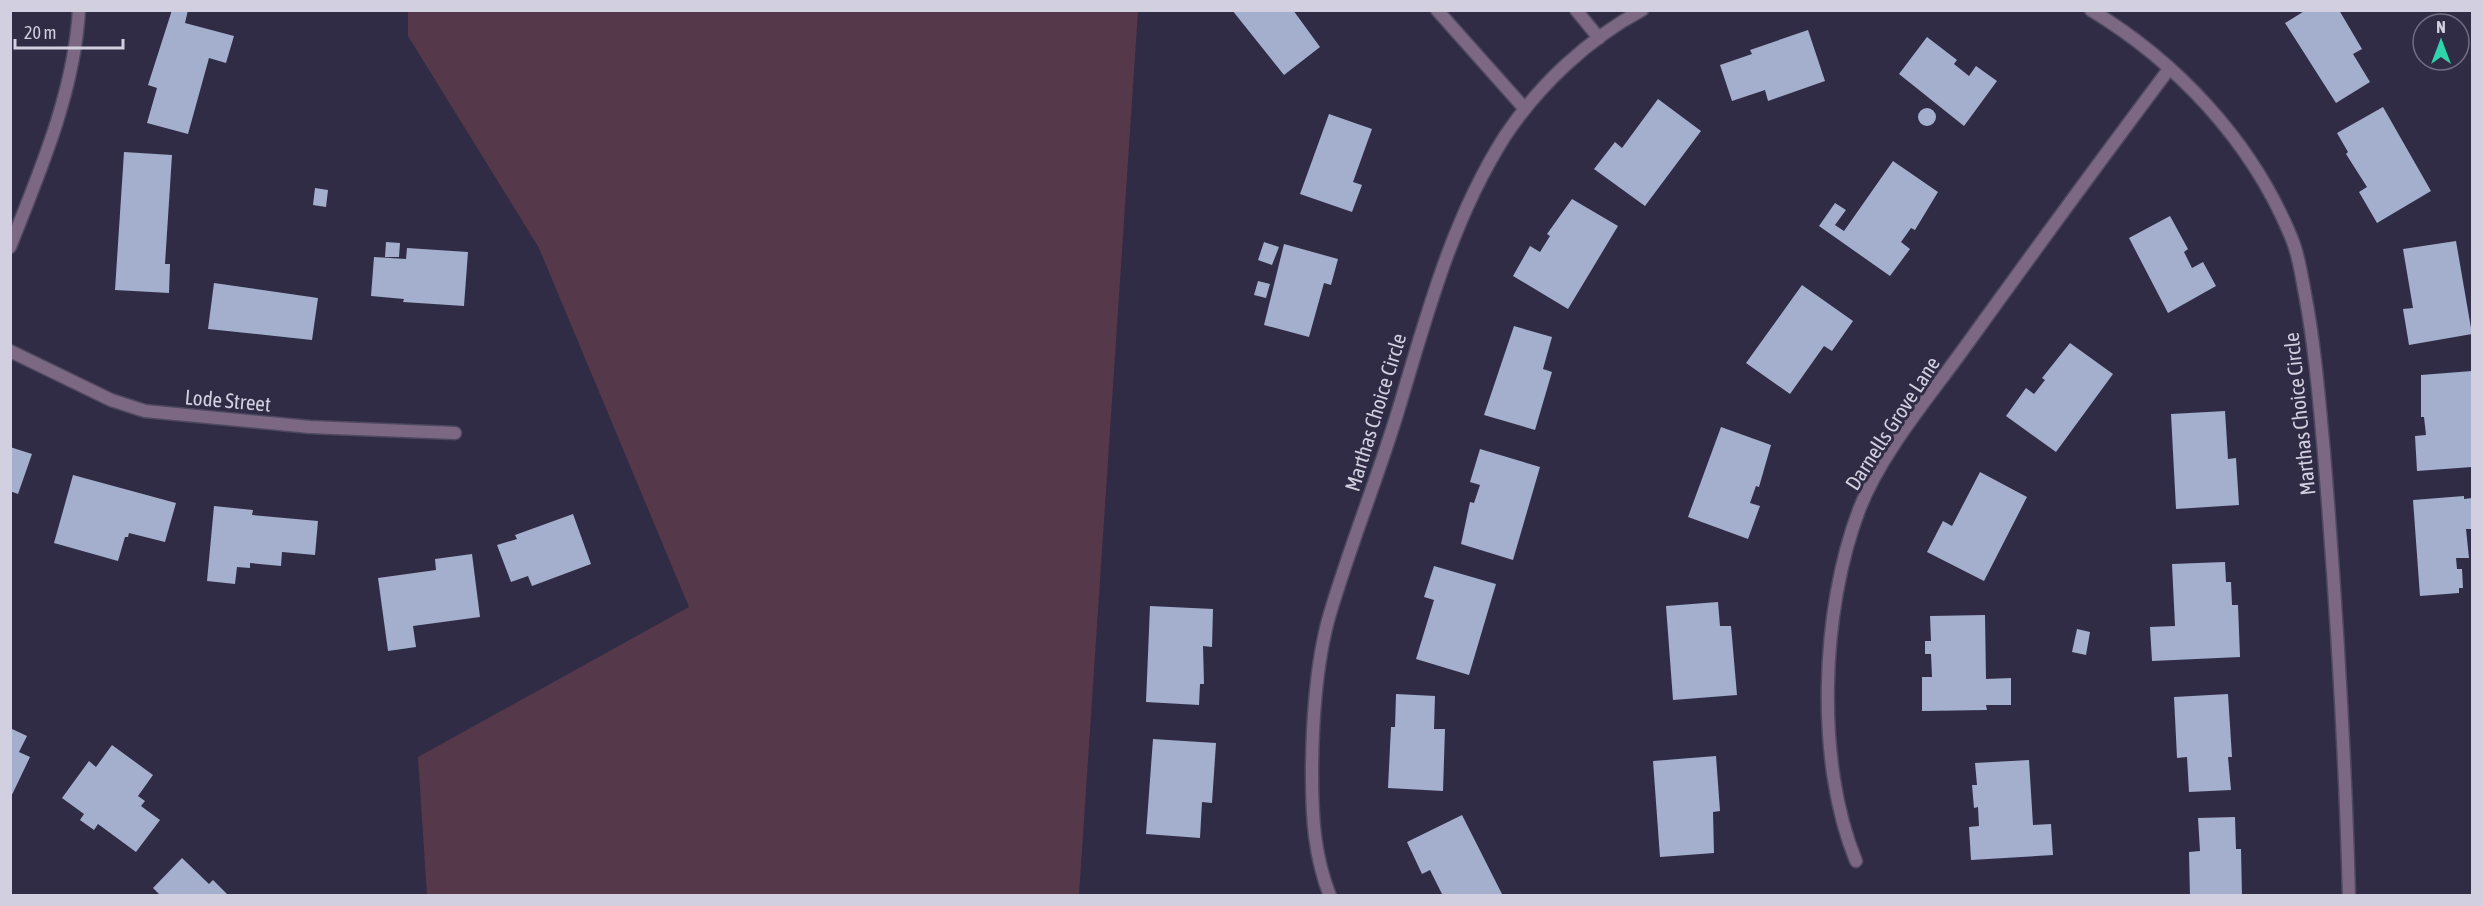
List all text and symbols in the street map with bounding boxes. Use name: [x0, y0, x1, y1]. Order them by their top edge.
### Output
scale bar: [15, 12, 123, 50]
north arrow: [2411, 12, 2471, 72]
text: N: [2436, 18, 2446, 36]
text: 20 m: [24, 22, 56, 43]
street label: Marthas Choice Circle: [1340, 330, 1410, 494]
street label: Marthas Choice Circle: [2279, 331, 2319, 497]
street label: Darnells Grove Lane: [1840, 352, 1944, 494]
street label: Lode Street: [184, 384, 272, 416]

